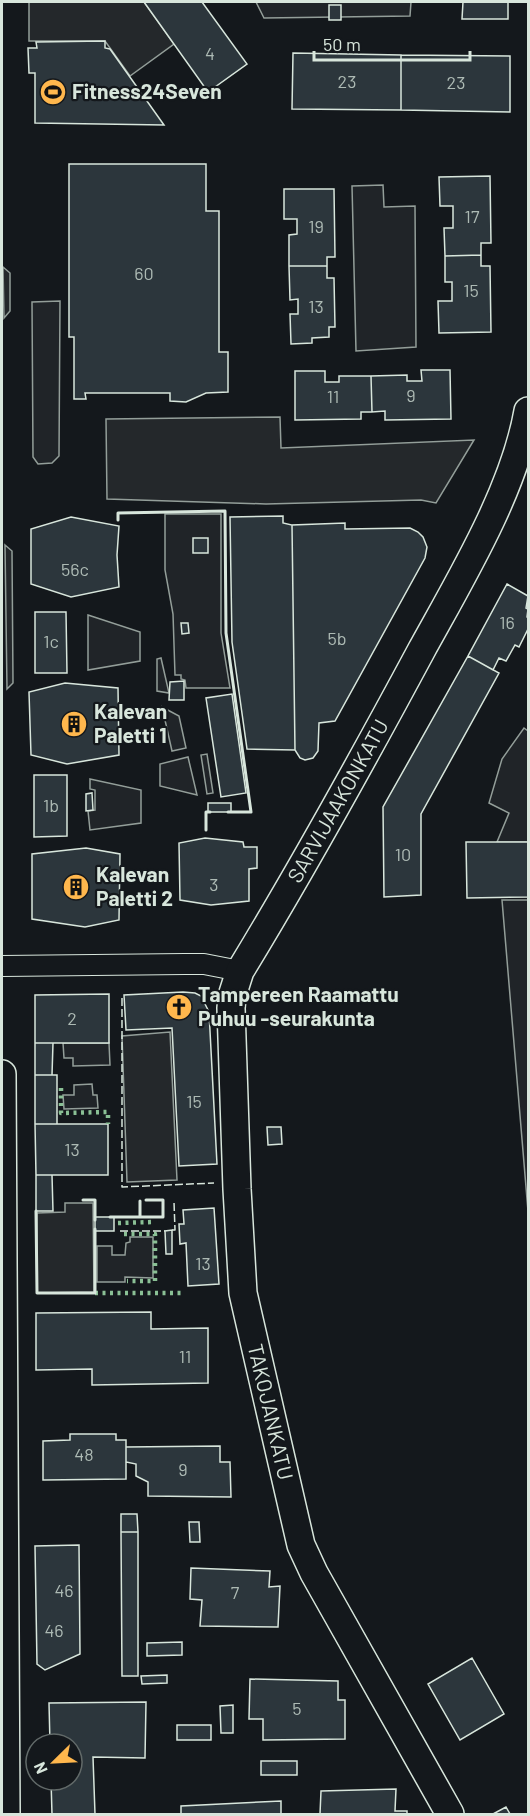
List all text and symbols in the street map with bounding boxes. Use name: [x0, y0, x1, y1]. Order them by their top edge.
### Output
scale bar: [314, 24, 470, 62]
text: 50 m: [323, 33, 361, 55]
house number: 4: [205, 42, 215, 64]
house number: 23: [338, 70, 356, 92]
house number: 23: [447, 71, 465, 93]
sports icon: Fitness24Seven: [38, 77, 68, 107]
place label: Fitness24Seven: [72, 78, 222, 103]
house number: 17: [465, 205, 480, 227]
house number: 19: [308, 215, 324, 237]
house number: 60: [134, 262, 154, 284]
house number: 15: [463, 279, 479, 301]
house number: 13: [308, 295, 324, 317]
house number: 9: [406, 384, 416, 406]
house number: 11: [327, 385, 339, 407]
house number: 56c: [61, 558, 89, 580]
house number: 16: [499, 611, 515, 633]
house number: 5b: [327, 627, 347, 649]
house number: 1c: [43, 630, 59, 652]
place label: Kalevan Paletti 1: [94, 698, 167, 747]
building icon: Kalevan Paletti 1: [59, 709, 89, 739]
street label: SARVIJAAKONKATU: [281, 714, 393, 887]
house number: 1b: [43, 794, 59, 816]
house number: 10: [395, 843, 411, 865]
place label: Kalevan Paletti 2: [96, 861, 173, 910]
building icon: Kalevan Paletti 2: [61, 872, 91, 902]
house number: 3: [209, 873, 219, 895]
place label: Tampereen Raamattu Puhuu -seurakunta: [198, 981, 399, 1030]
church icon: Tampereen Raamattu Puhuu -seurakunta: [164, 992, 194, 1022]
house number: 2: [67, 1007, 77, 1029]
house number: 15: [186, 1090, 202, 1112]
house number: 13: [64, 1138, 80, 1160]
house number: 13: [195, 1252, 211, 1274]
street label: TAKOJANKATU: [244, 1341, 299, 1482]
house number: 11: [179, 1345, 191, 1367]
house number: 48: [74, 1443, 94, 1465]
house number: 9: [178, 1458, 188, 1480]
house number: 46: [54, 1579, 74, 1601]
house number: 7: [231, 1581, 240, 1603]
house number: 46: [44, 1619, 64, 1641]
house number: 5: [292, 1697, 302, 1719]
north arrow: [24, 1732, 84, 1792]
text: N: [29, 1760, 51, 1777]

